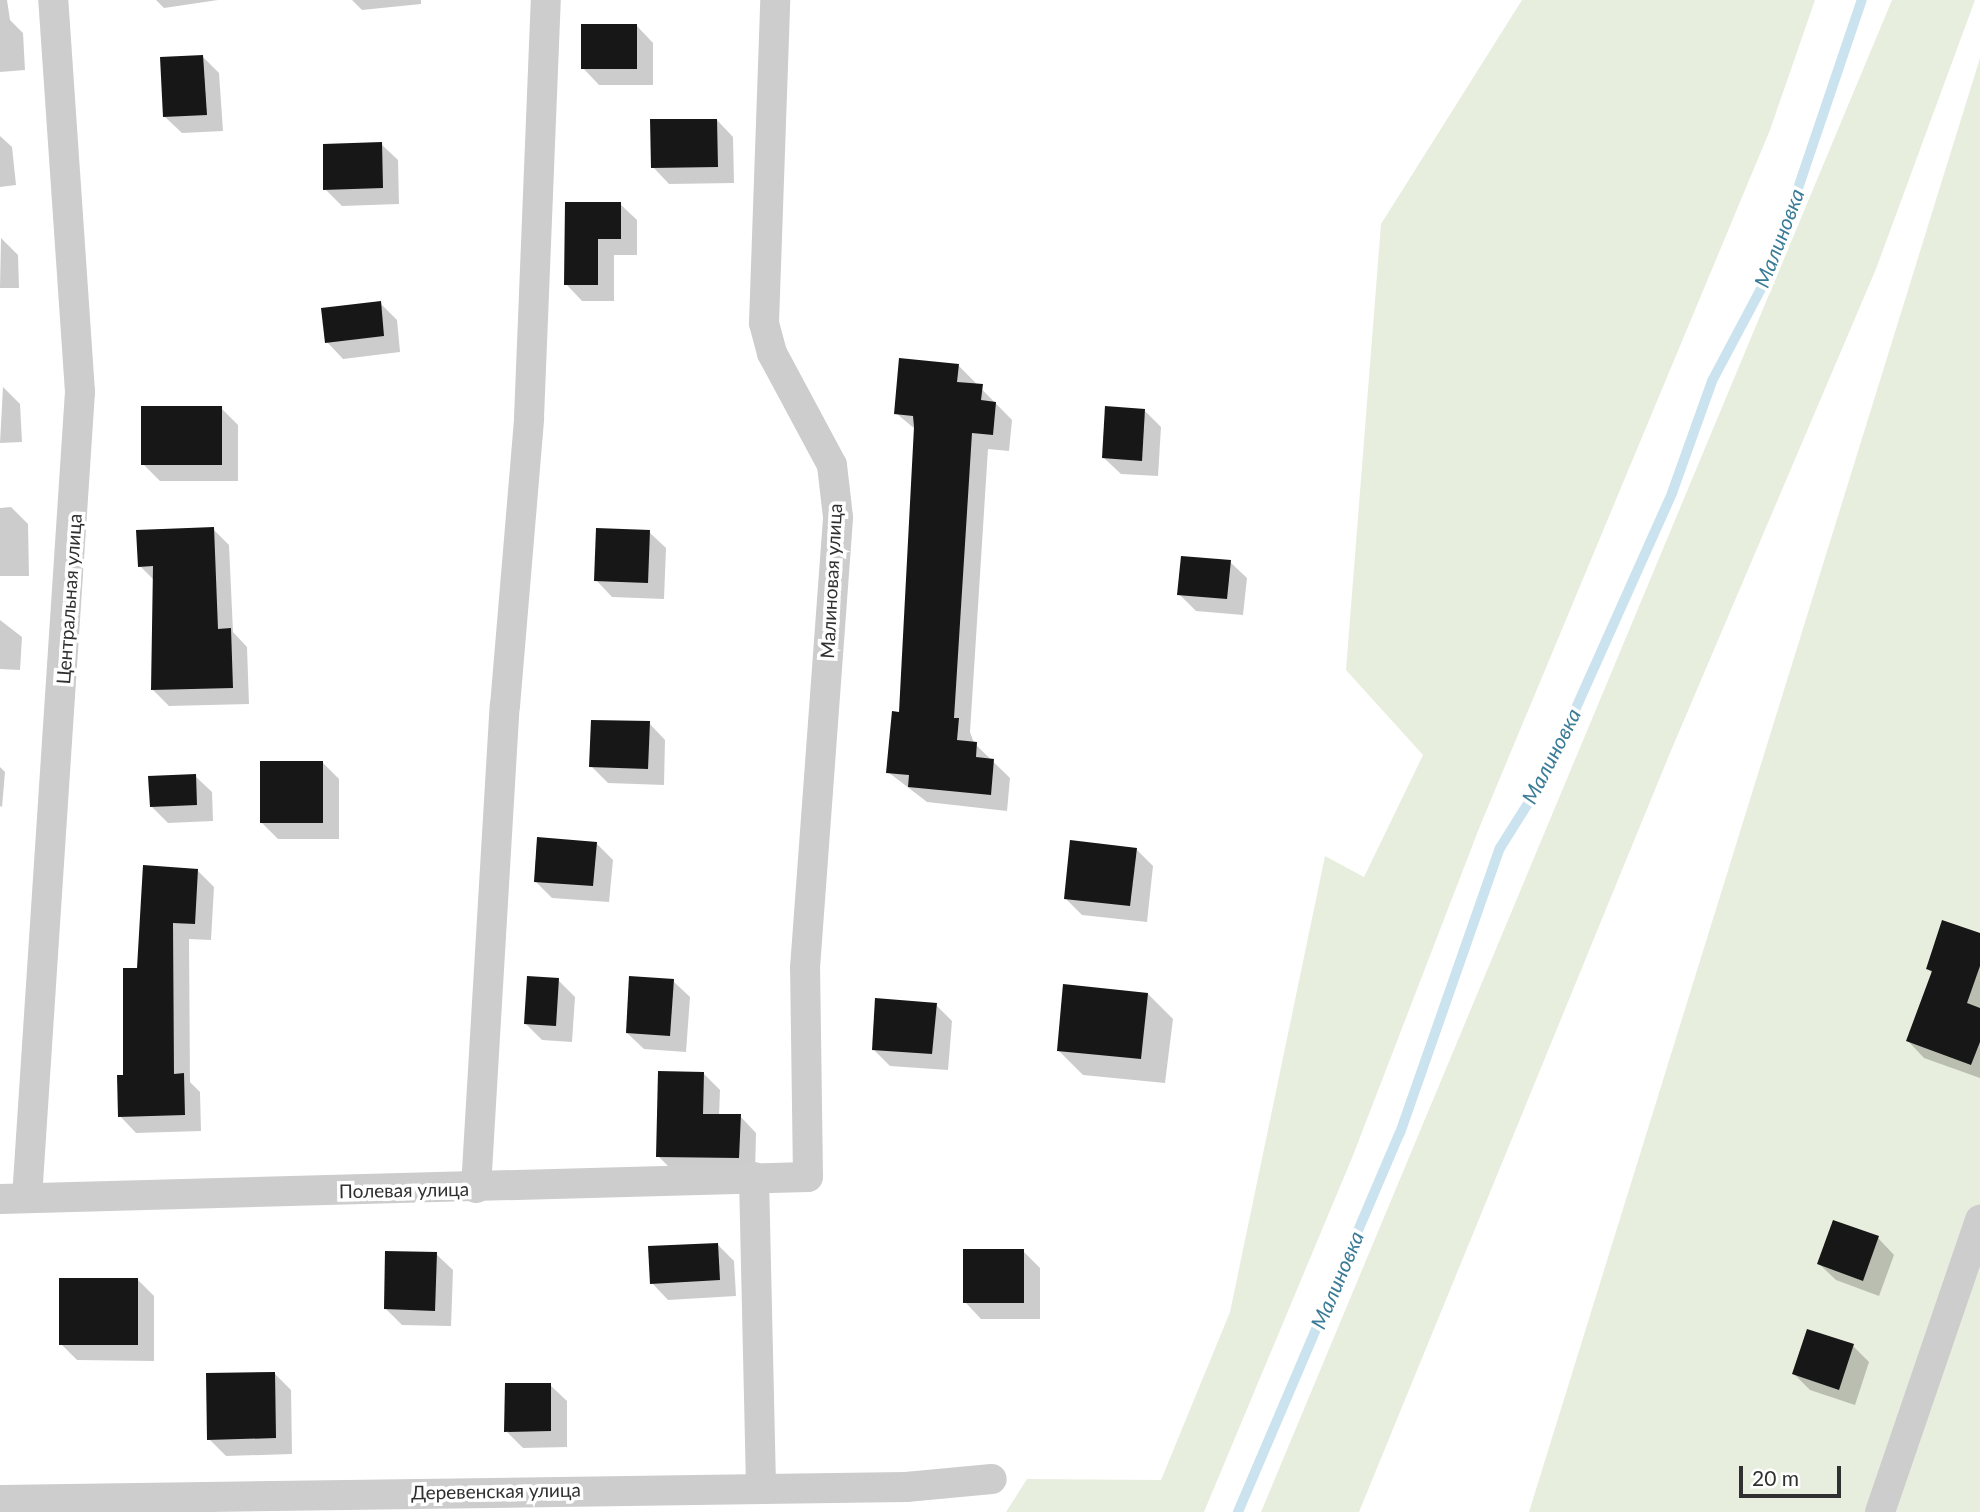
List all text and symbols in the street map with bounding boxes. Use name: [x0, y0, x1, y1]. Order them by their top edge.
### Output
water label: Малиновка: [1749, 185, 1809, 291]
street label: Малиновая улица: [816, 503, 846, 659]
street label: Центральная улица: [52, 513, 86, 685]
water label: Малиновка: [1516, 704, 1586, 808]
street label: Полевая улица: [339, 1177, 469, 1203]
water label: Малиновка: [1305, 1227, 1369, 1333]
scale bar: [1742, 1452, 1843, 1496]
text: 20 m: [1752, 1465, 1799, 1490]
street label: Деревенская улица: [411, 1478, 581, 1504]

